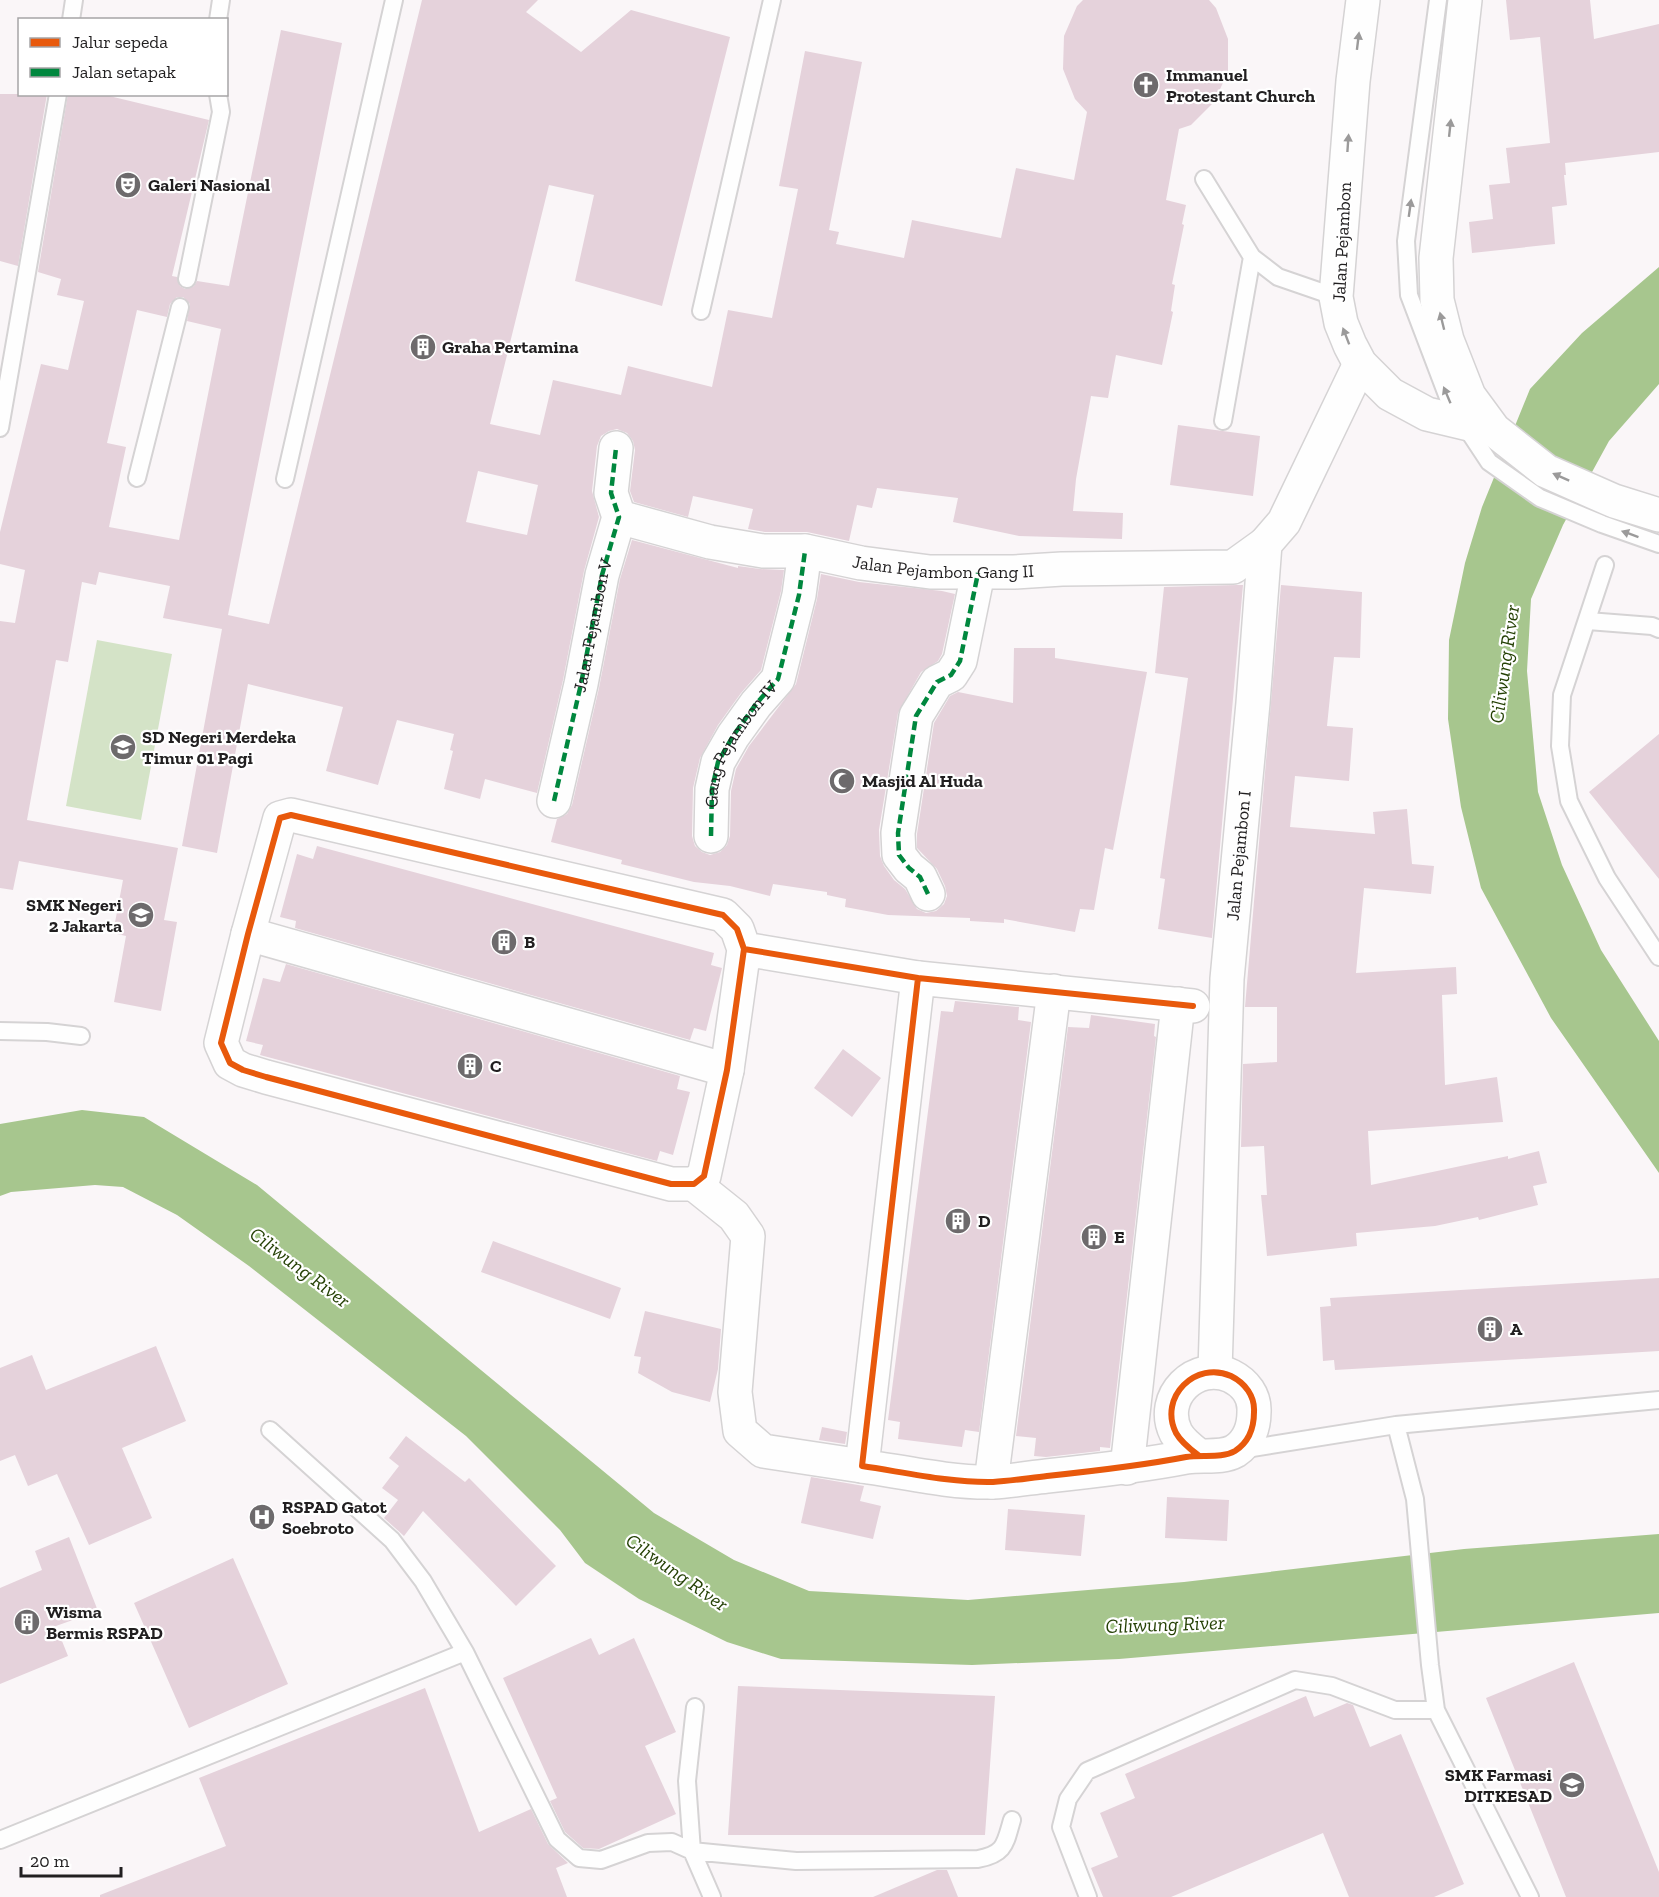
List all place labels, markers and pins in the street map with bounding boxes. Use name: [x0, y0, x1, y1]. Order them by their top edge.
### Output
place label: Immanuel Protestant Church: [1166, 64, 1316, 107]
church icon: Immanuel Protestant Church: [1131, 70, 1161, 100]
theatre icon: Galeri Nasional: [113, 170, 143, 200]
place label: Galeri Nasional: [148, 174, 270, 196]
building icon: Graha Pertamina: [408, 332, 438, 362]
place label: Graha Pertamina: [442, 336, 579, 358]
place label: SD Negeri Merdeka Timur 01 Pagi: [142, 726, 296, 769]
school or university icon: SD Negeri Merdeka Timur 01 Pagi: [108, 732, 138, 762]
mosque icon: Masjid Al Huda: [827, 766, 857, 796]
place label: Masjid Al Huda: [862, 770, 983, 792]
place label: SMK Negeri 2 Jakarta: [26, 894, 123, 937]
school or university icon: SMK Negeri 2 Jakarta: [126, 900, 156, 930]
building icon: B: [489, 927, 519, 957]
place label: B: [524, 931, 535, 953]
building icon: C: [455, 1051, 485, 1081]
place label: C: [490, 1055, 502, 1077]
building icon: D: [943, 1206, 973, 1236]
place label: D: [978, 1210, 991, 1232]
building icon: E: [1079, 1222, 1109, 1252]
place label: E: [1114, 1226, 1125, 1248]
building icon: A: [1475, 1314, 1505, 1344]
place label: A: [1510, 1318, 1523, 1340]
place label: RSPAD Gatot Soebroto: [282, 1496, 387, 1539]
hospital icon: RSPAD Gatot Soebroto: [247, 1502, 277, 1532]
place label: Wisma Bermis RSPAD: [46, 1601, 163, 1644]
building icon: Wisma Bermis RSPAD: [12, 1607, 42, 1637]
place label: SMK Farmasi DITKESAD: [1445, 1764, 1553, 1807]
school or university icon: SMK Farmasi DITKESAD: [1557, 1770, 1587, 1800]

